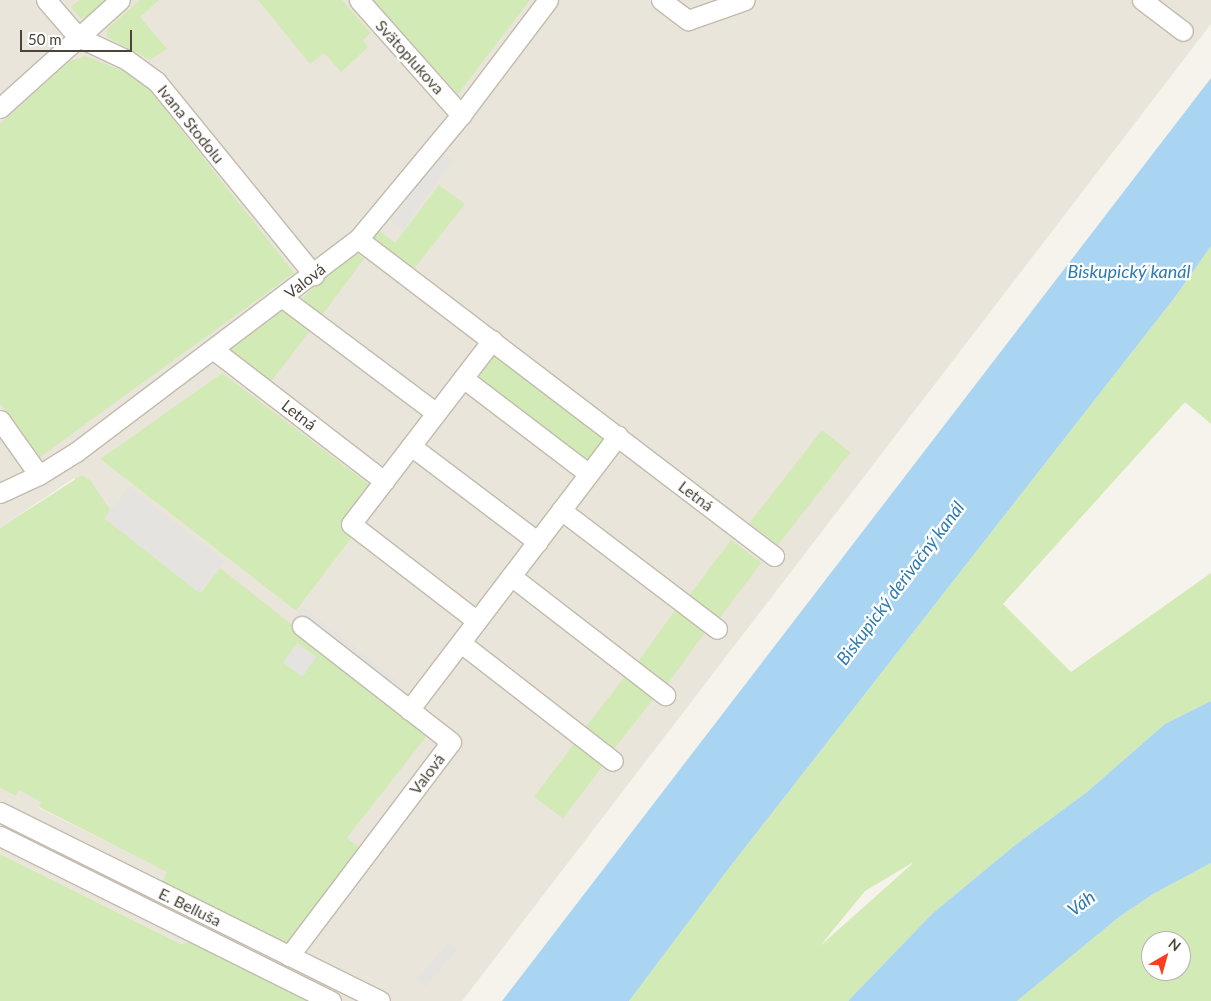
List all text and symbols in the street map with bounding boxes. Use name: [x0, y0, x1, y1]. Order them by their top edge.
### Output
street label: Svätoplukova: [372, 16, 448, 98]
scale bar: [22, 20, 135, 52]
text: 50 m: [28, 30, 62, 48]
street label: Ivana Stodolu: [154, 81, 228, 167]
street label: Valová: [281, 259, 329, 303]
water label: Biskupický kanál: [1067, 260, 1191, 282]
street label: Letná: [278, 396, 320, 434]
street label: Letná: [675, 477, 717, 515]
water label: Biskupický derivačný kanál: [831, 497, 969, 669]
street label: Valová: [405, 750, 449, 798]
street label: E. Belluša: [156, 884, 224, 930]
water label: Váh: [1063, 886, 1099, 920]
north arrow: [1141, 931, 1191, 981]
text: N: [1165, 935, 1184, 955]

